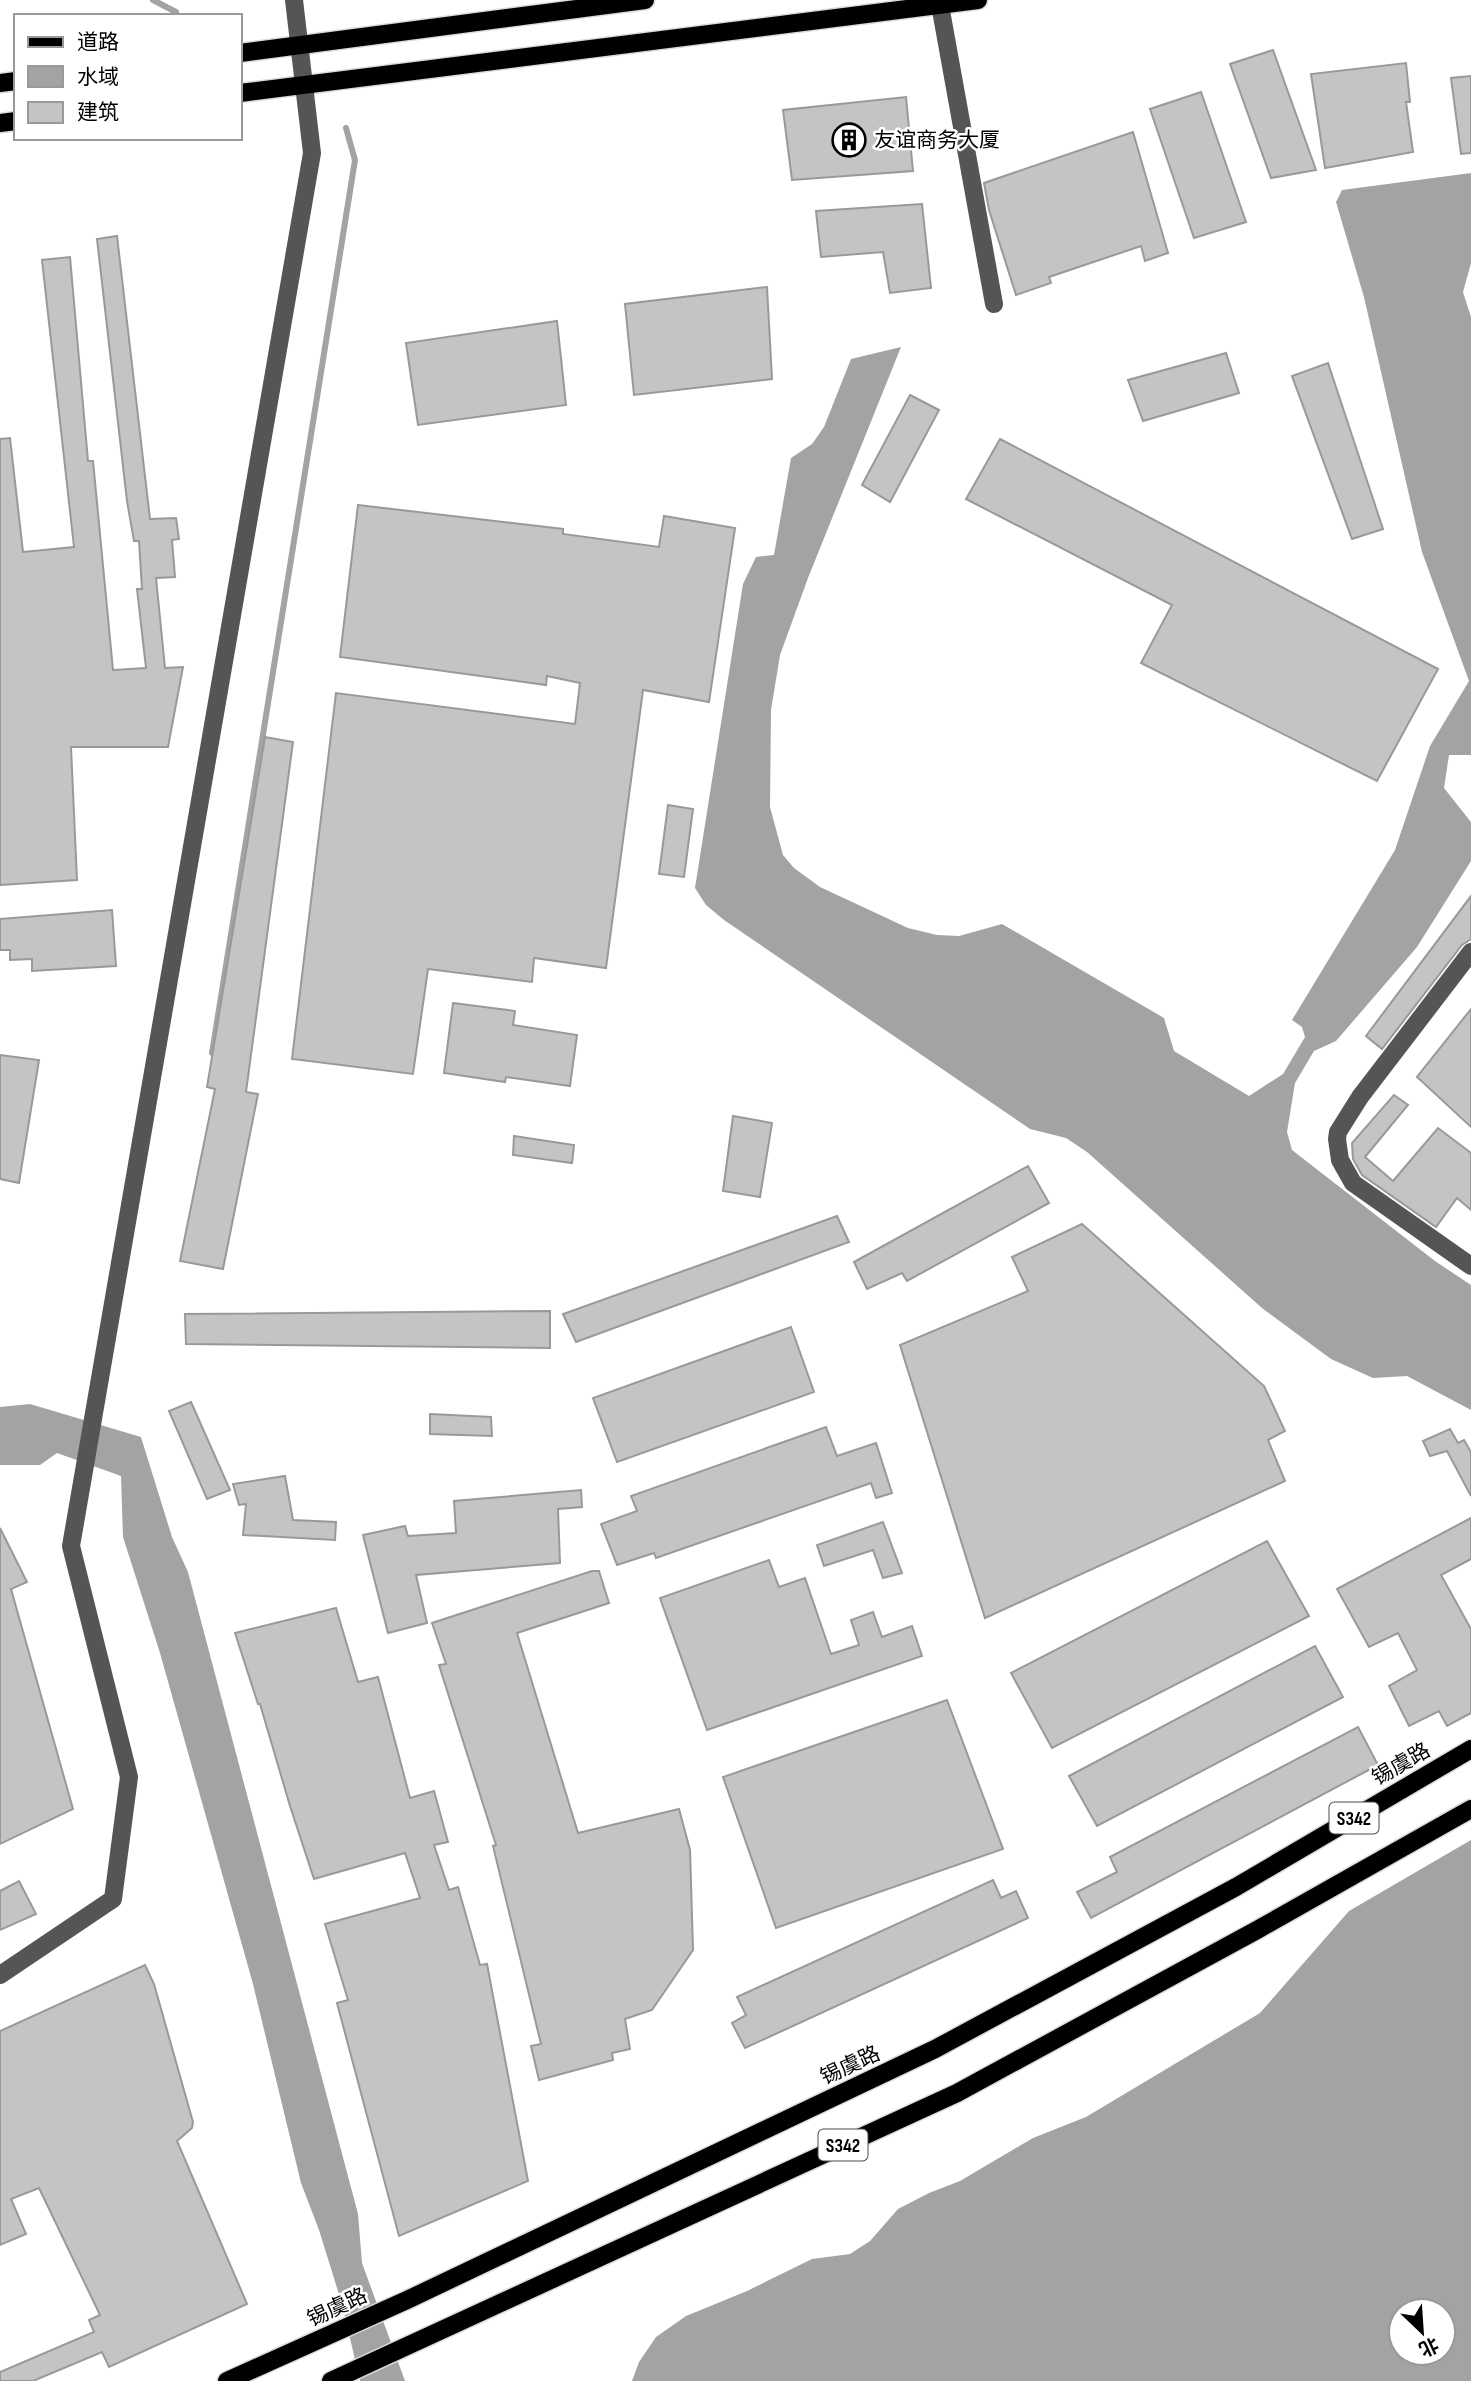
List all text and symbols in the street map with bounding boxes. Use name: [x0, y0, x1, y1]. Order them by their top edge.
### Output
legend: [14, 14, 242, 140]
text: 道路: [77, 30, 119, 55]
text: 水域: [77, 65, 119, 90]
text: 建筑: [77, 100, 119, 125]
building icon: 友谊商务大厦: [830, 121, 868, 159]
place label: 友谊商务大厦: [874, 128, 1000, 153]
street label: 锡虞路: [1368, 1738, 1435, 1791]
road number: S342: [1330, 1802, 1378, 1834]
street label: 锡虞路: [816, 2041, 884, 2090]
road number: S342: [818, 2130, 868, 2160]
street label: 锡虞路: [303, 2283, 371, 2332]
north arrow: [1387, 2297, 1457, 2367]
text: 北: [1415, 2332, 1442, 2360]

